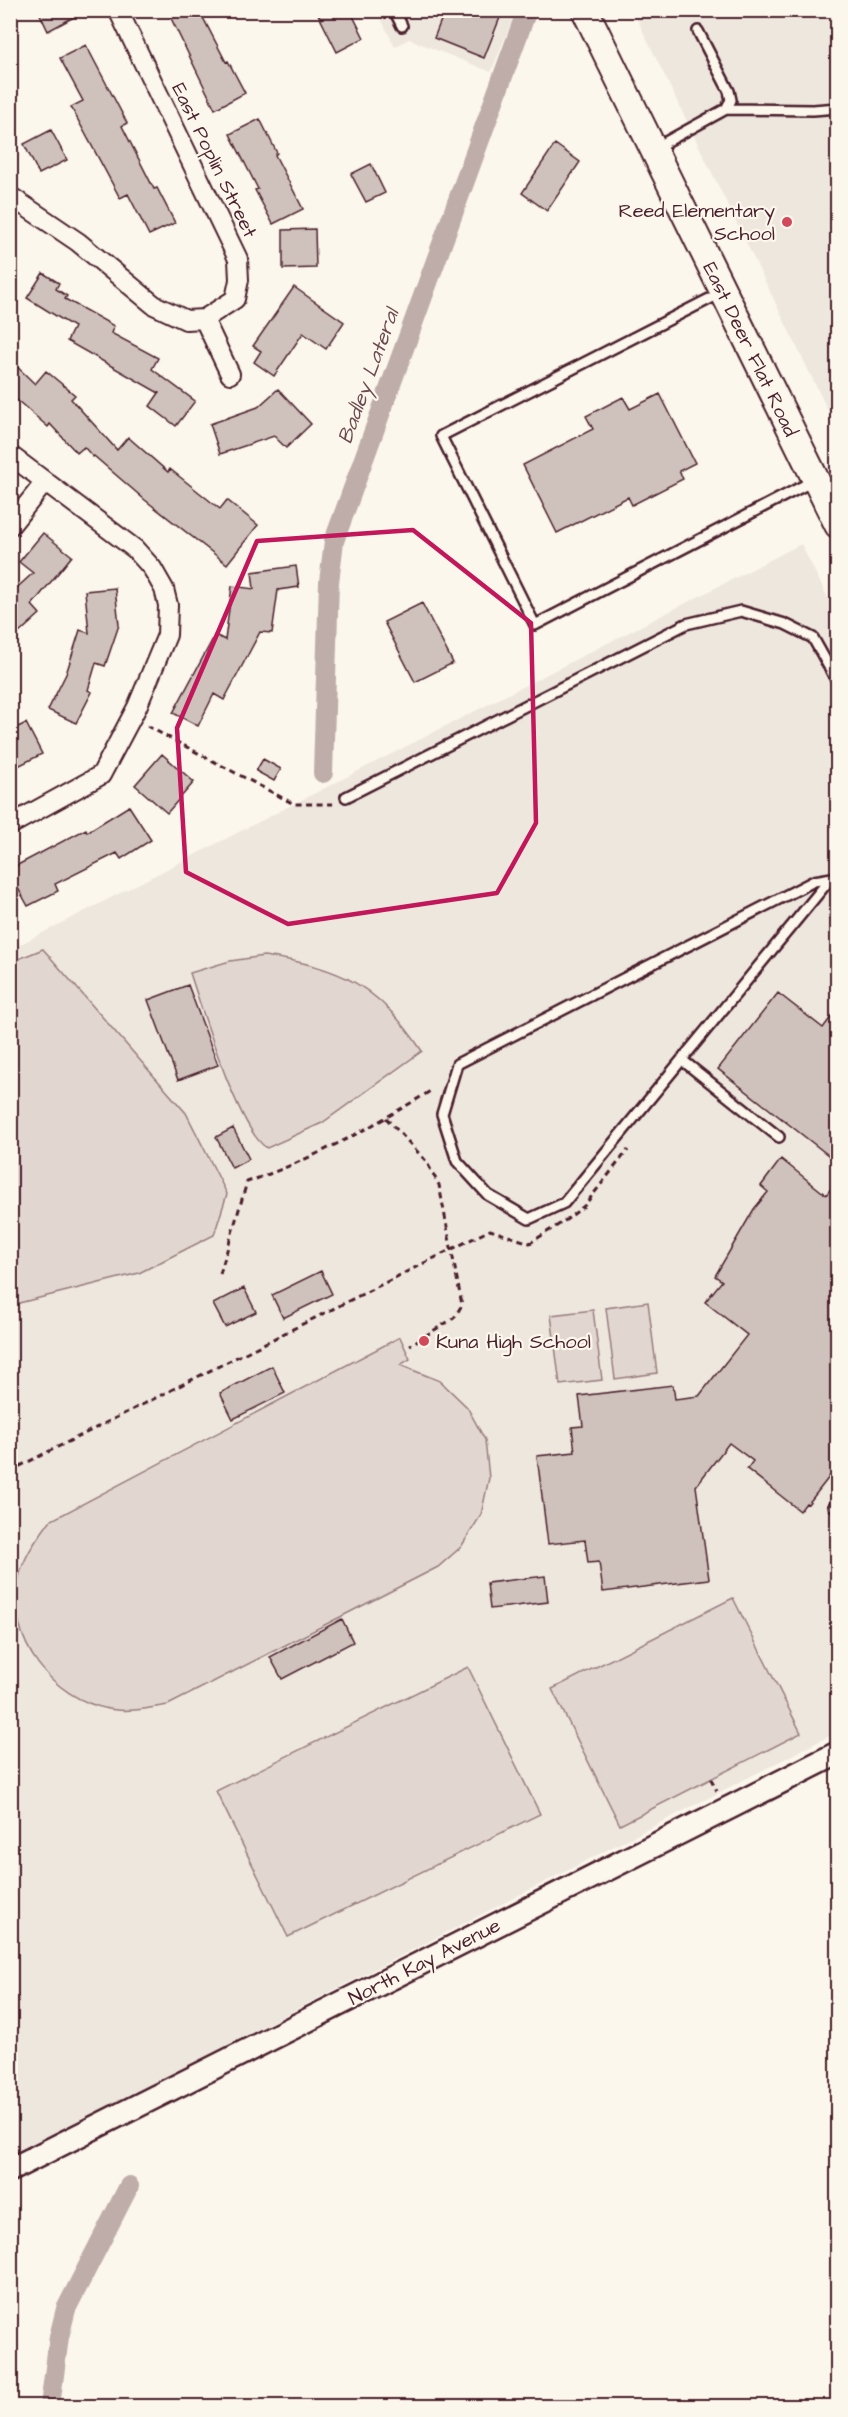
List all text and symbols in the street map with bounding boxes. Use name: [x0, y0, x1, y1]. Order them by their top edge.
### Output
street label: East Poplin Street: [164, 78, 264, 243]
place label: Reed Elementary School: [618, 197, 775, 248]
marker: Reed Elementary School: [780, 215, 794, 229]
street label: East Deer Flat Road: [696, 257, 805, 441]
water label: Badley Lateral: [331, 302, 408, 448]
place label: Kuna High School: [436, 1328, 591, 1357]
marker: Kuna High School: [417, 1334, 431, 1348]
street label: North Kay Avenue: [344, 1911, 506, 2013]

